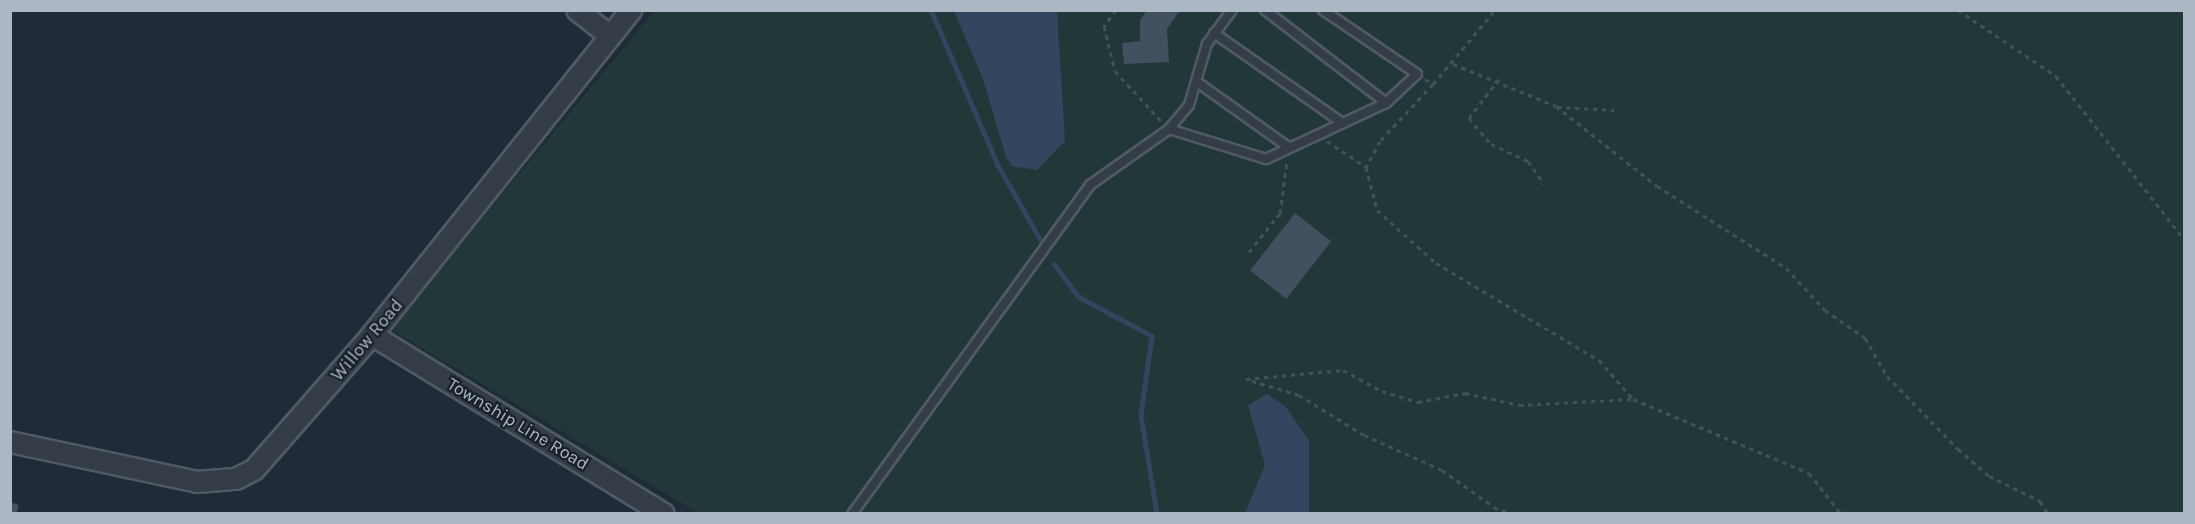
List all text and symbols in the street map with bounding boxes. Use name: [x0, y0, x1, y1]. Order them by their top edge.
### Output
street label: Willow Road: [327, 295, 407, 385]
street label: Township Line Road: [443, 373, 593, 475]

